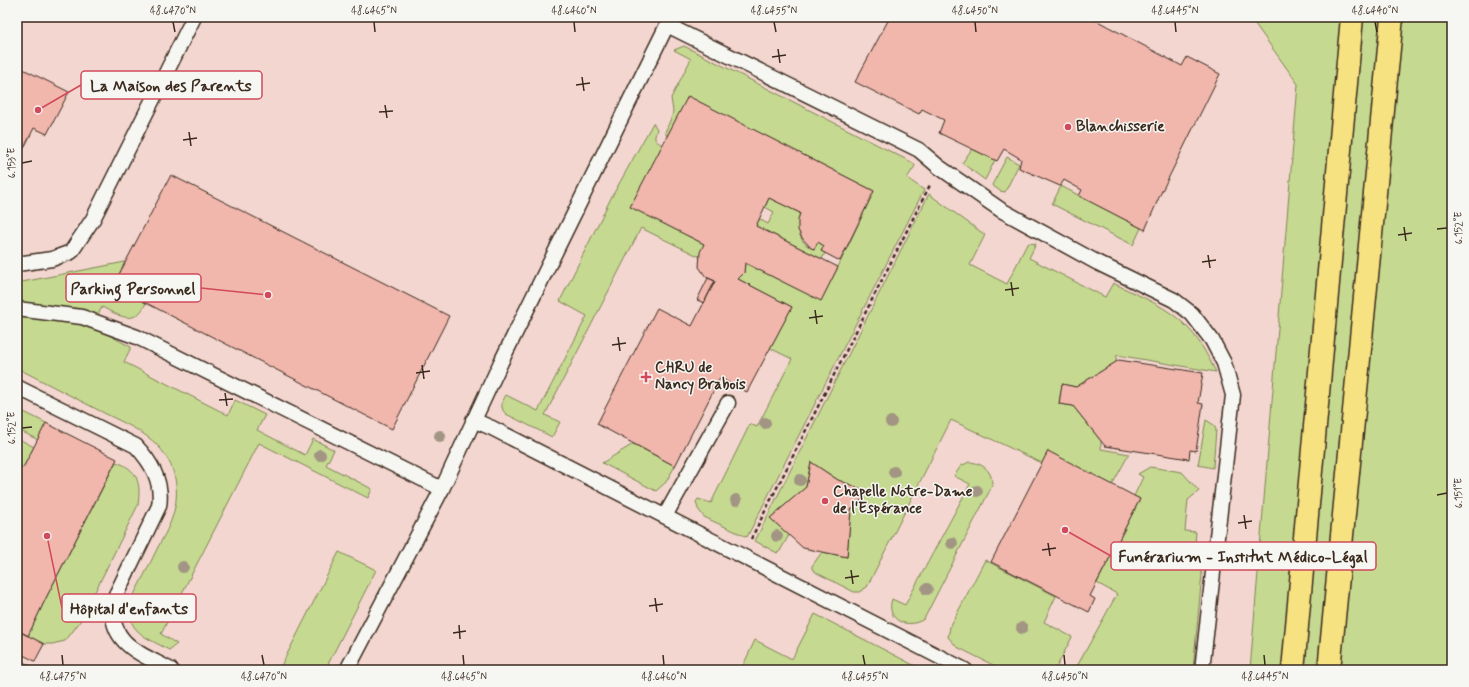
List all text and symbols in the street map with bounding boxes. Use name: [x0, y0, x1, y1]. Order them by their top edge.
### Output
text: 48.6470°N: [150, 4, 196, 18]
text: 48.6465°N: [351, 4, 397, 18]
text: 48.6460°N: [551, 4, 597, 18]
text: 48.6455°N: [751, 4, 798, 18]
text: 48.6450°N: [952, 4, 998, 18]
text: 48.6445°N: [1152, 4, 1199, 18]
text: 48.6440°N: [1352, 4, 1399, 18]
callout: La Maison des Parents: [81, 71, 262, 99]
text: La Maison des Parents: [90, 76, 252, 97]
place label: Blanchisserie: [1076, 117, 1165, 137]
marker: Blanchisserie: [1063, 122, 1073, 132]
text: 6.153°E: [5, 148, 19, 178]
text: 6.152°E: [1452, 212, 1466, 244]
callout: Parking Personnel: [66, 274, 201, 302]
text: Parking Personnel: [70, 279, 196, 302]
place label: CHRU de Nancy Brabois: [655, 358, 746, 395]
marker: CHRU de Nancy Brabois: [640, 371, 652, 383]
text: 6.152°E: [5, 412, 19, 444]
text: 6.151°E: [1452, 478, 1466, 508]
place label: Chapelle Notre-Dame de l'Espérance: [833, 482, 973, 519]
marker: Chapelle Notre-Dame de l'Espérance: [820, 496, 830, 506]
callout: Funérarium - Institut Médico-Légal: [1111, 542, 1376, 570]
text: Funérarium - Institut Médico-Légal: [1118, 547, 1368, 569]
callout: Hôpital d'enfants: [62, 594, 196, 622]
text: Hôpital d'enfants: [70, 599, 188, 620]
text: 48.6475°N: [40, 670, 87, 684]
text: 48.6470°N: [241, 670, 287, 684]
text: 48.6465°N: [441, 670, 487, 684]
text: 48.6460°N: [641, 670, 687, 684]
text: 48.6455°N: [842, 670, 889, 684]
text: 48.6450°N: [1042, 670, 1088, 684]
text: 48.6445°N: [1242, 670, 1289, 684]

